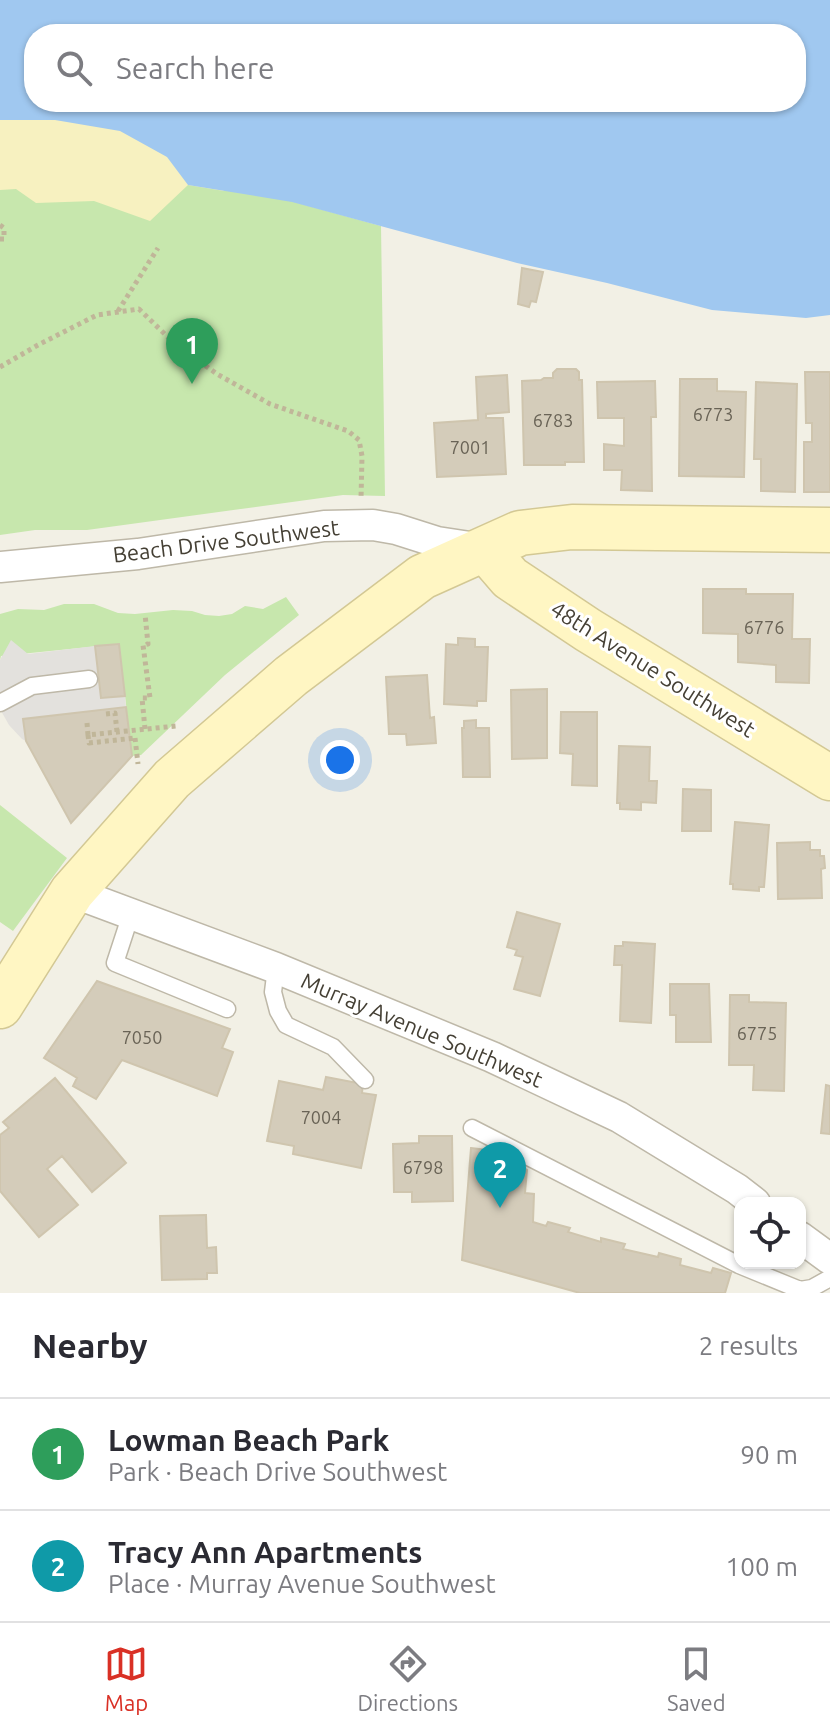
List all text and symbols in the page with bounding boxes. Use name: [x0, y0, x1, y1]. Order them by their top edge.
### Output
search box: [24, 24, 806, 112]
icon: search: [52, 46, 96, 90]
text: Search here: [116, 51, 275, 85]
pin: 1: [166, 318, 218, 384]
house number: 6773: [693, 404, 733, 424]
house number: 6783: [533, 410, 573, 430]
house number: 7001: [450, 437, 490, 457]
street label: Beach Drive Southwest: [111, 514, 341, 567]
street label: 48th Avenue Southwest: [547, 596, 760, 742]
house number: 6776: [744, 617, 784, 637]
your location: [320, 740, 360, 780]
street label: Murray Avenue Southwest: [298, 967, 547, 1092]
house number: 6775: [737, 1023, 777, 1043]
house number: 7050: [122, 1027, 162, 1047]
house number: 7004: [301, 1107, 341, 1127]
pin: 2: [474, 1142, 526, 1208]
house number: 6798: [403, 1157, 443, 1177]
map controls: [734, 1197, 806, 1269]
button: locate: [734, 1197, 806, 1269]
text: Nearby: [32, 1326, 147, 1364]
text: 2 results: [699, 1331, 798, 1360]
text: Lowman Beach Park: [108, 1423, 389, 1457]
text: 1: [51, 1440, 65, 1469]
text: 90 m: [740, 1440, 798, 1469]
text: Park · Beach Drive Southwest: [108, 1457, 447, 1486]
text: Tracy Ann Apartments: [108, 1535, 422, 1569]
text: 2: [51, 1552, 65, 1581]
text: 100 m: [726, 1552, 798, 1581]
text: Place · Murray Avenue Southwest: [108, 1569, 496, 1598]
tab: Map: [104, 1642, 148, 1715]
tab: Directions: [357, 1642, 458, 1715]
tab: Saved: [667, 1642, 726, 1715]

